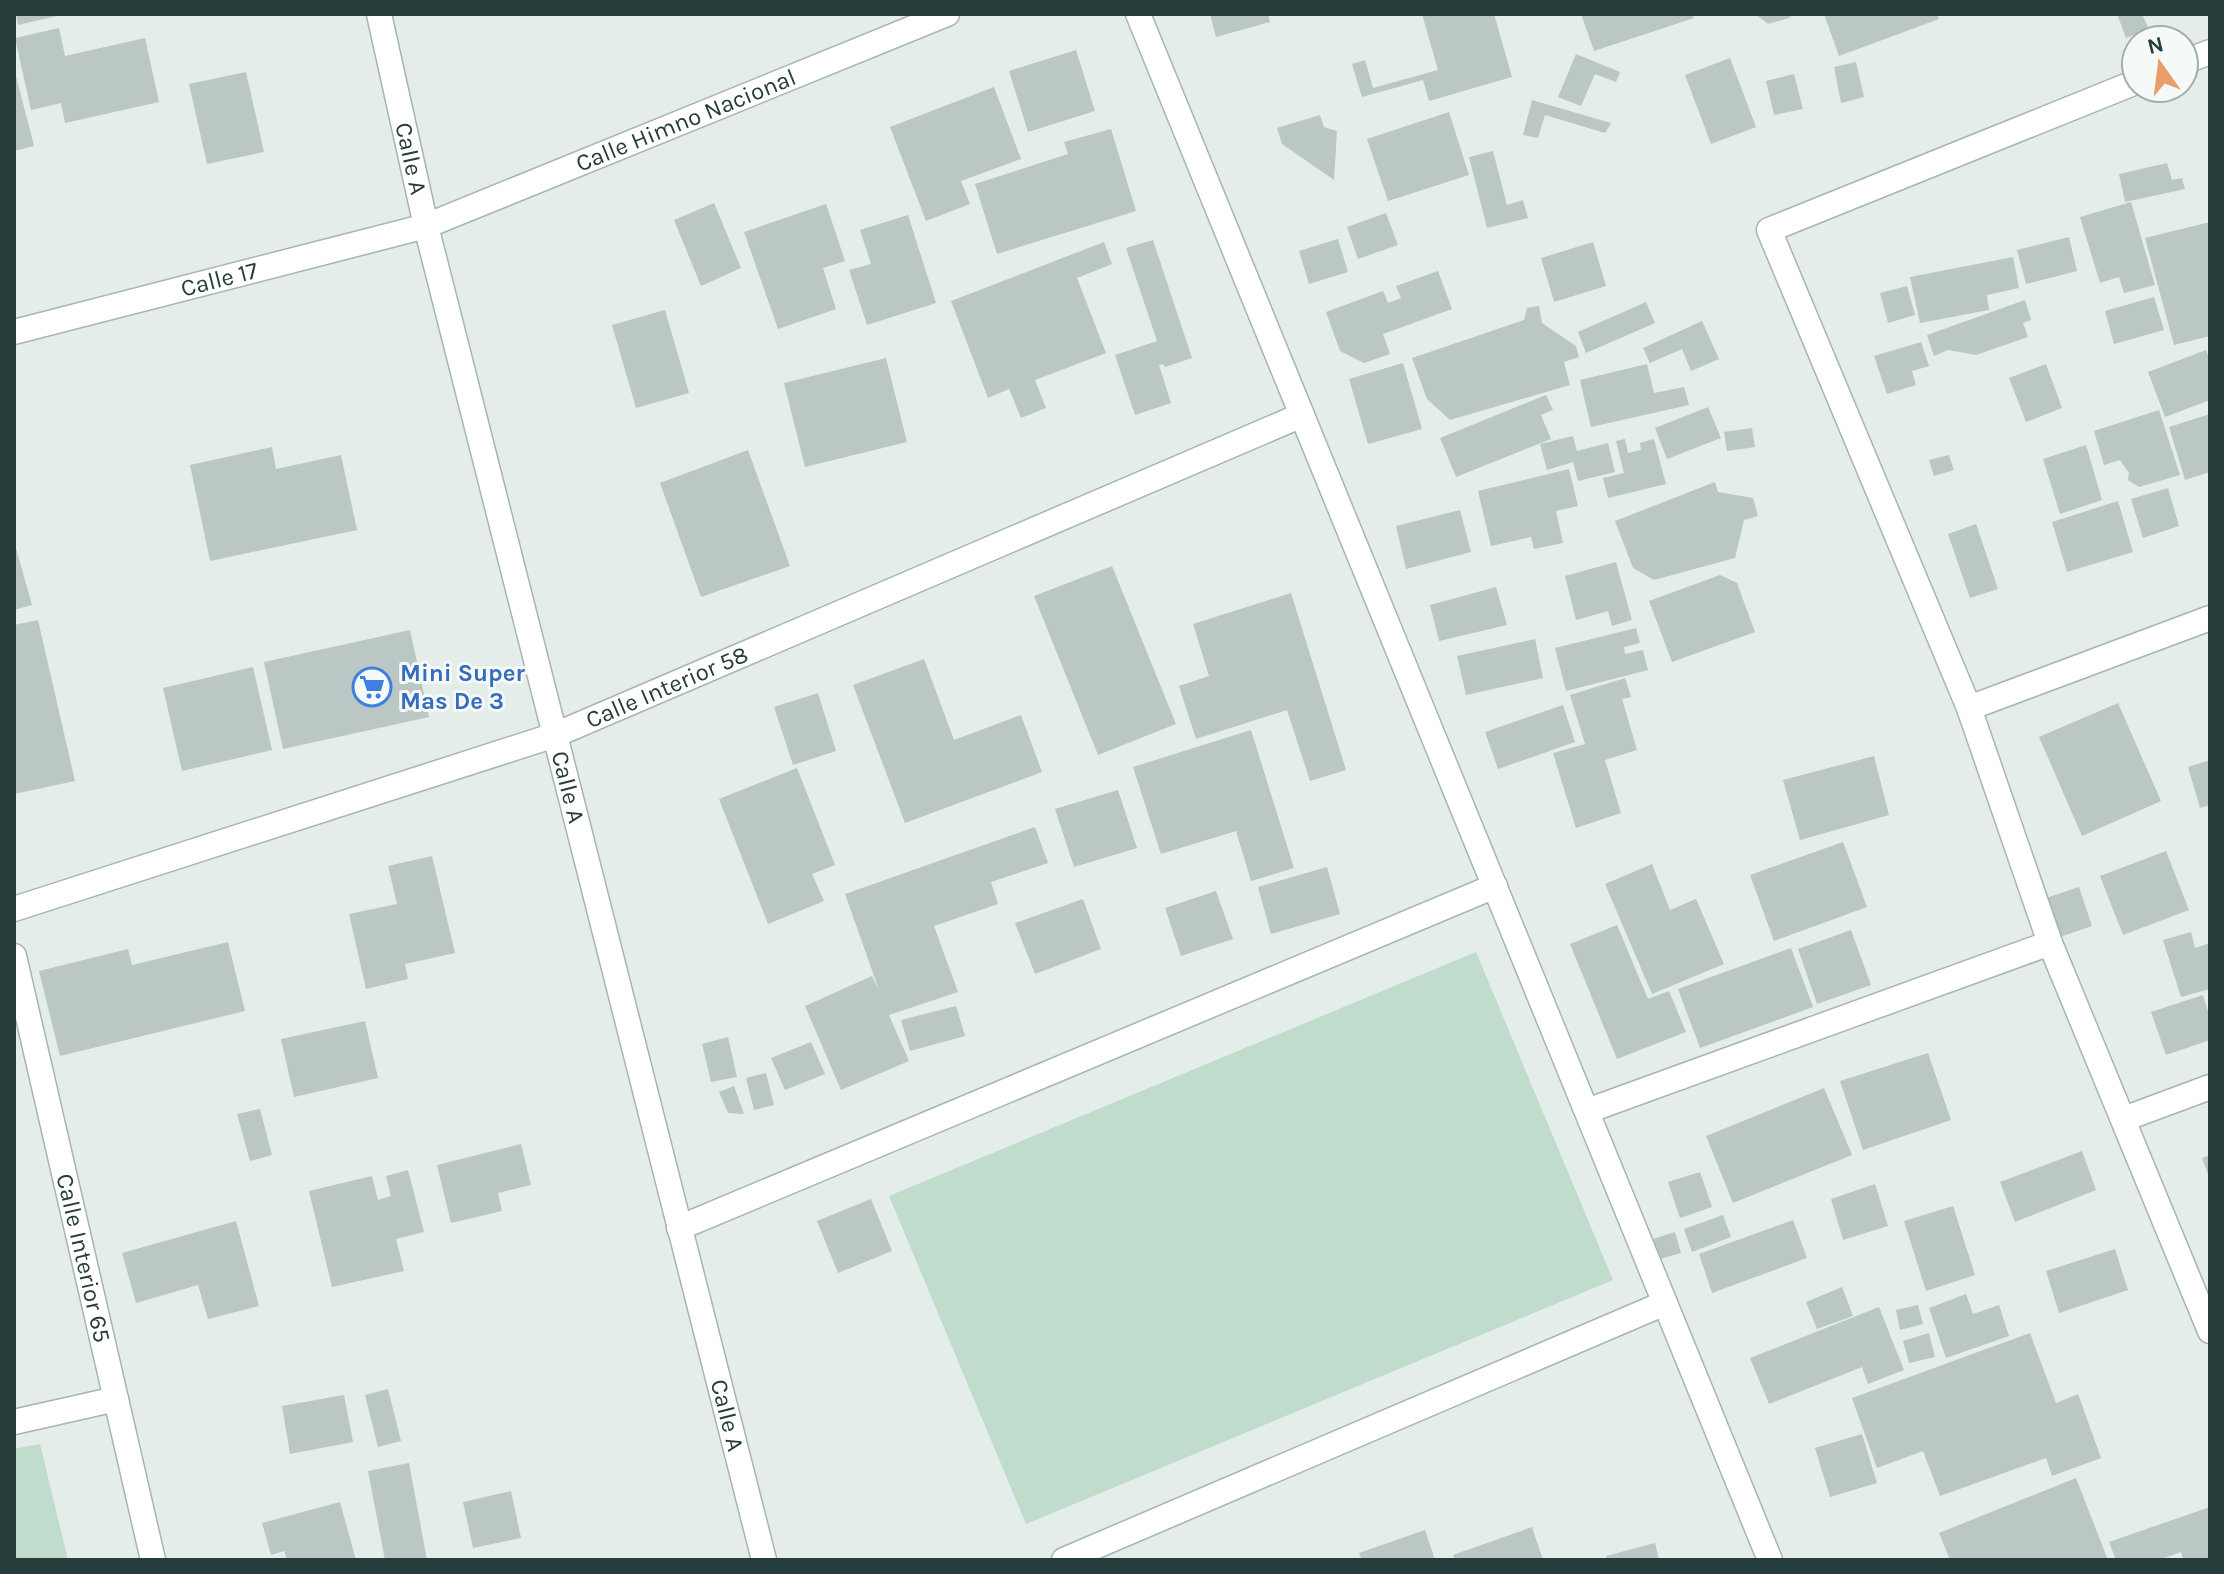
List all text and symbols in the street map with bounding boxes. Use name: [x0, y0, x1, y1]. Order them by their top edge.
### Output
north arrow: [2120, 24, 2200, 104]
text: N: [2145, 31, 2166, 60]
street label: Calle Himno Nacional: [572, 63, 800, 178]
street label: Calle A: [389, 120, 433, 197]
street label: Calle 17: [178, 256, 261, 303]
street label: Calle Interior 58: [582, 640, 752, 734]
place label: Mini Super Mas De 3: [400, 659, 525, 715]
supermarket icon: Mini Super Mas De 3: [351, 666, 393, 708]
street label: Calle A: [546, 748, 591, 826]
street label: Calle Interior 65: [51, 1171, 117, 1345]
street label: Calle A: [705, 1376, 750, 1454]

